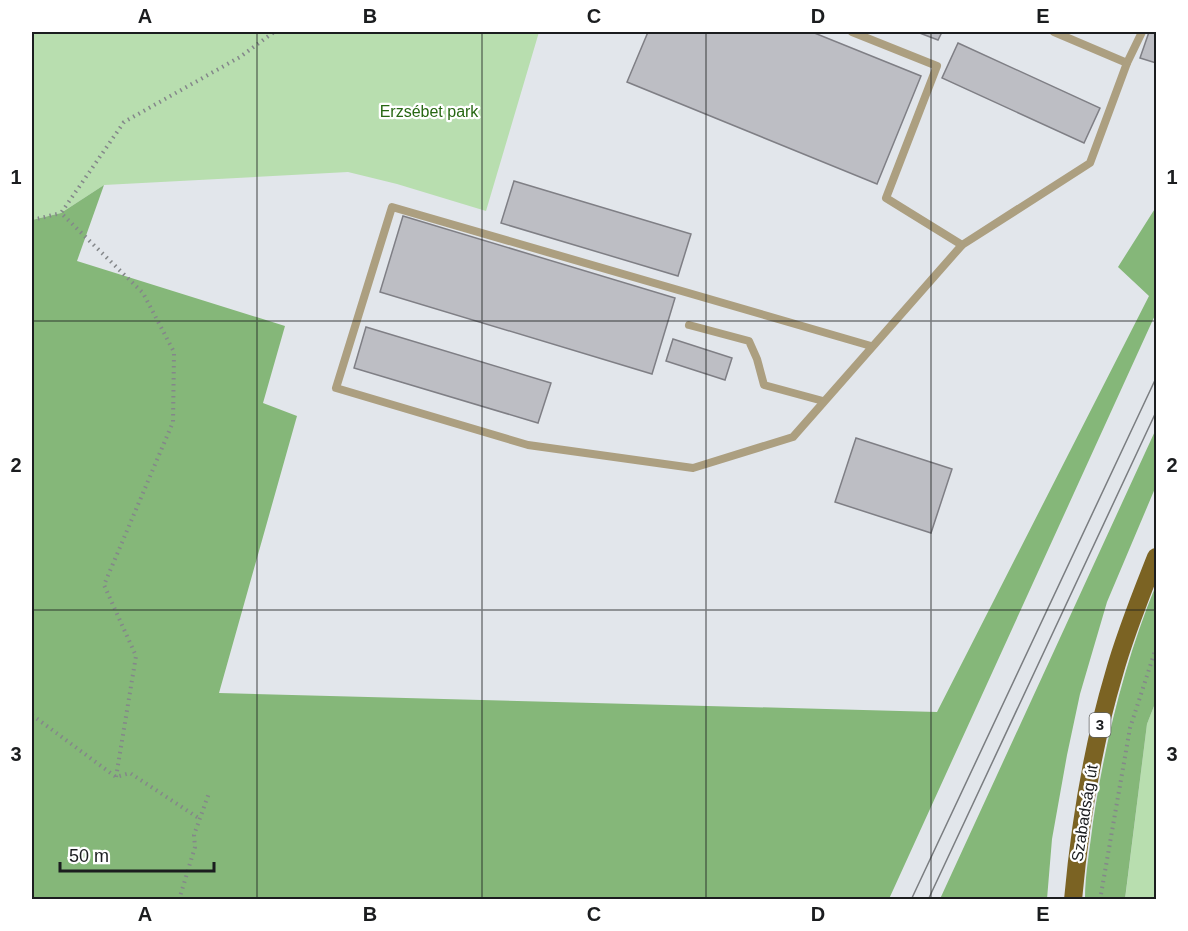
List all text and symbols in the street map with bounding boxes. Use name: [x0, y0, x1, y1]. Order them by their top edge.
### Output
text: A: [138, 5, 152, 27]
text: B: [363, 5, 377, 27]
text: C: [587, 5, 601, 27]
text: D: [811, 5, 825, 27]
text: E: [1036, 5, 1050, 27]
park label: Erzsébet park: [380, 103, 479, 120]
text: 1: [10, 166, 22, 188]
text: 1: [1166, 166, 1178, 188]
text: 2: [10, 454, 22, 476]
text: 2: [1166, 454, 1178, 476]
road number: 3: [1090, 713, 1110, 737]
text: 3: [10, 743, 22, 765]
text: 3: [1166, 743, 1178, 765]
street label: Szabadság út: [1068, 763, 1101, 863]
scale bar: [60, 835, 214, 873]
text: 50 m: [69, 846, 109, 866]
text: A: [138, 903, 152, 925]
text: B: [363, 903, 377, 925]
text: C: [587, 903, 601, 925]
text: D: [811, 903, 825, 925]
text: E: [1036, 903, 1050, 925]

